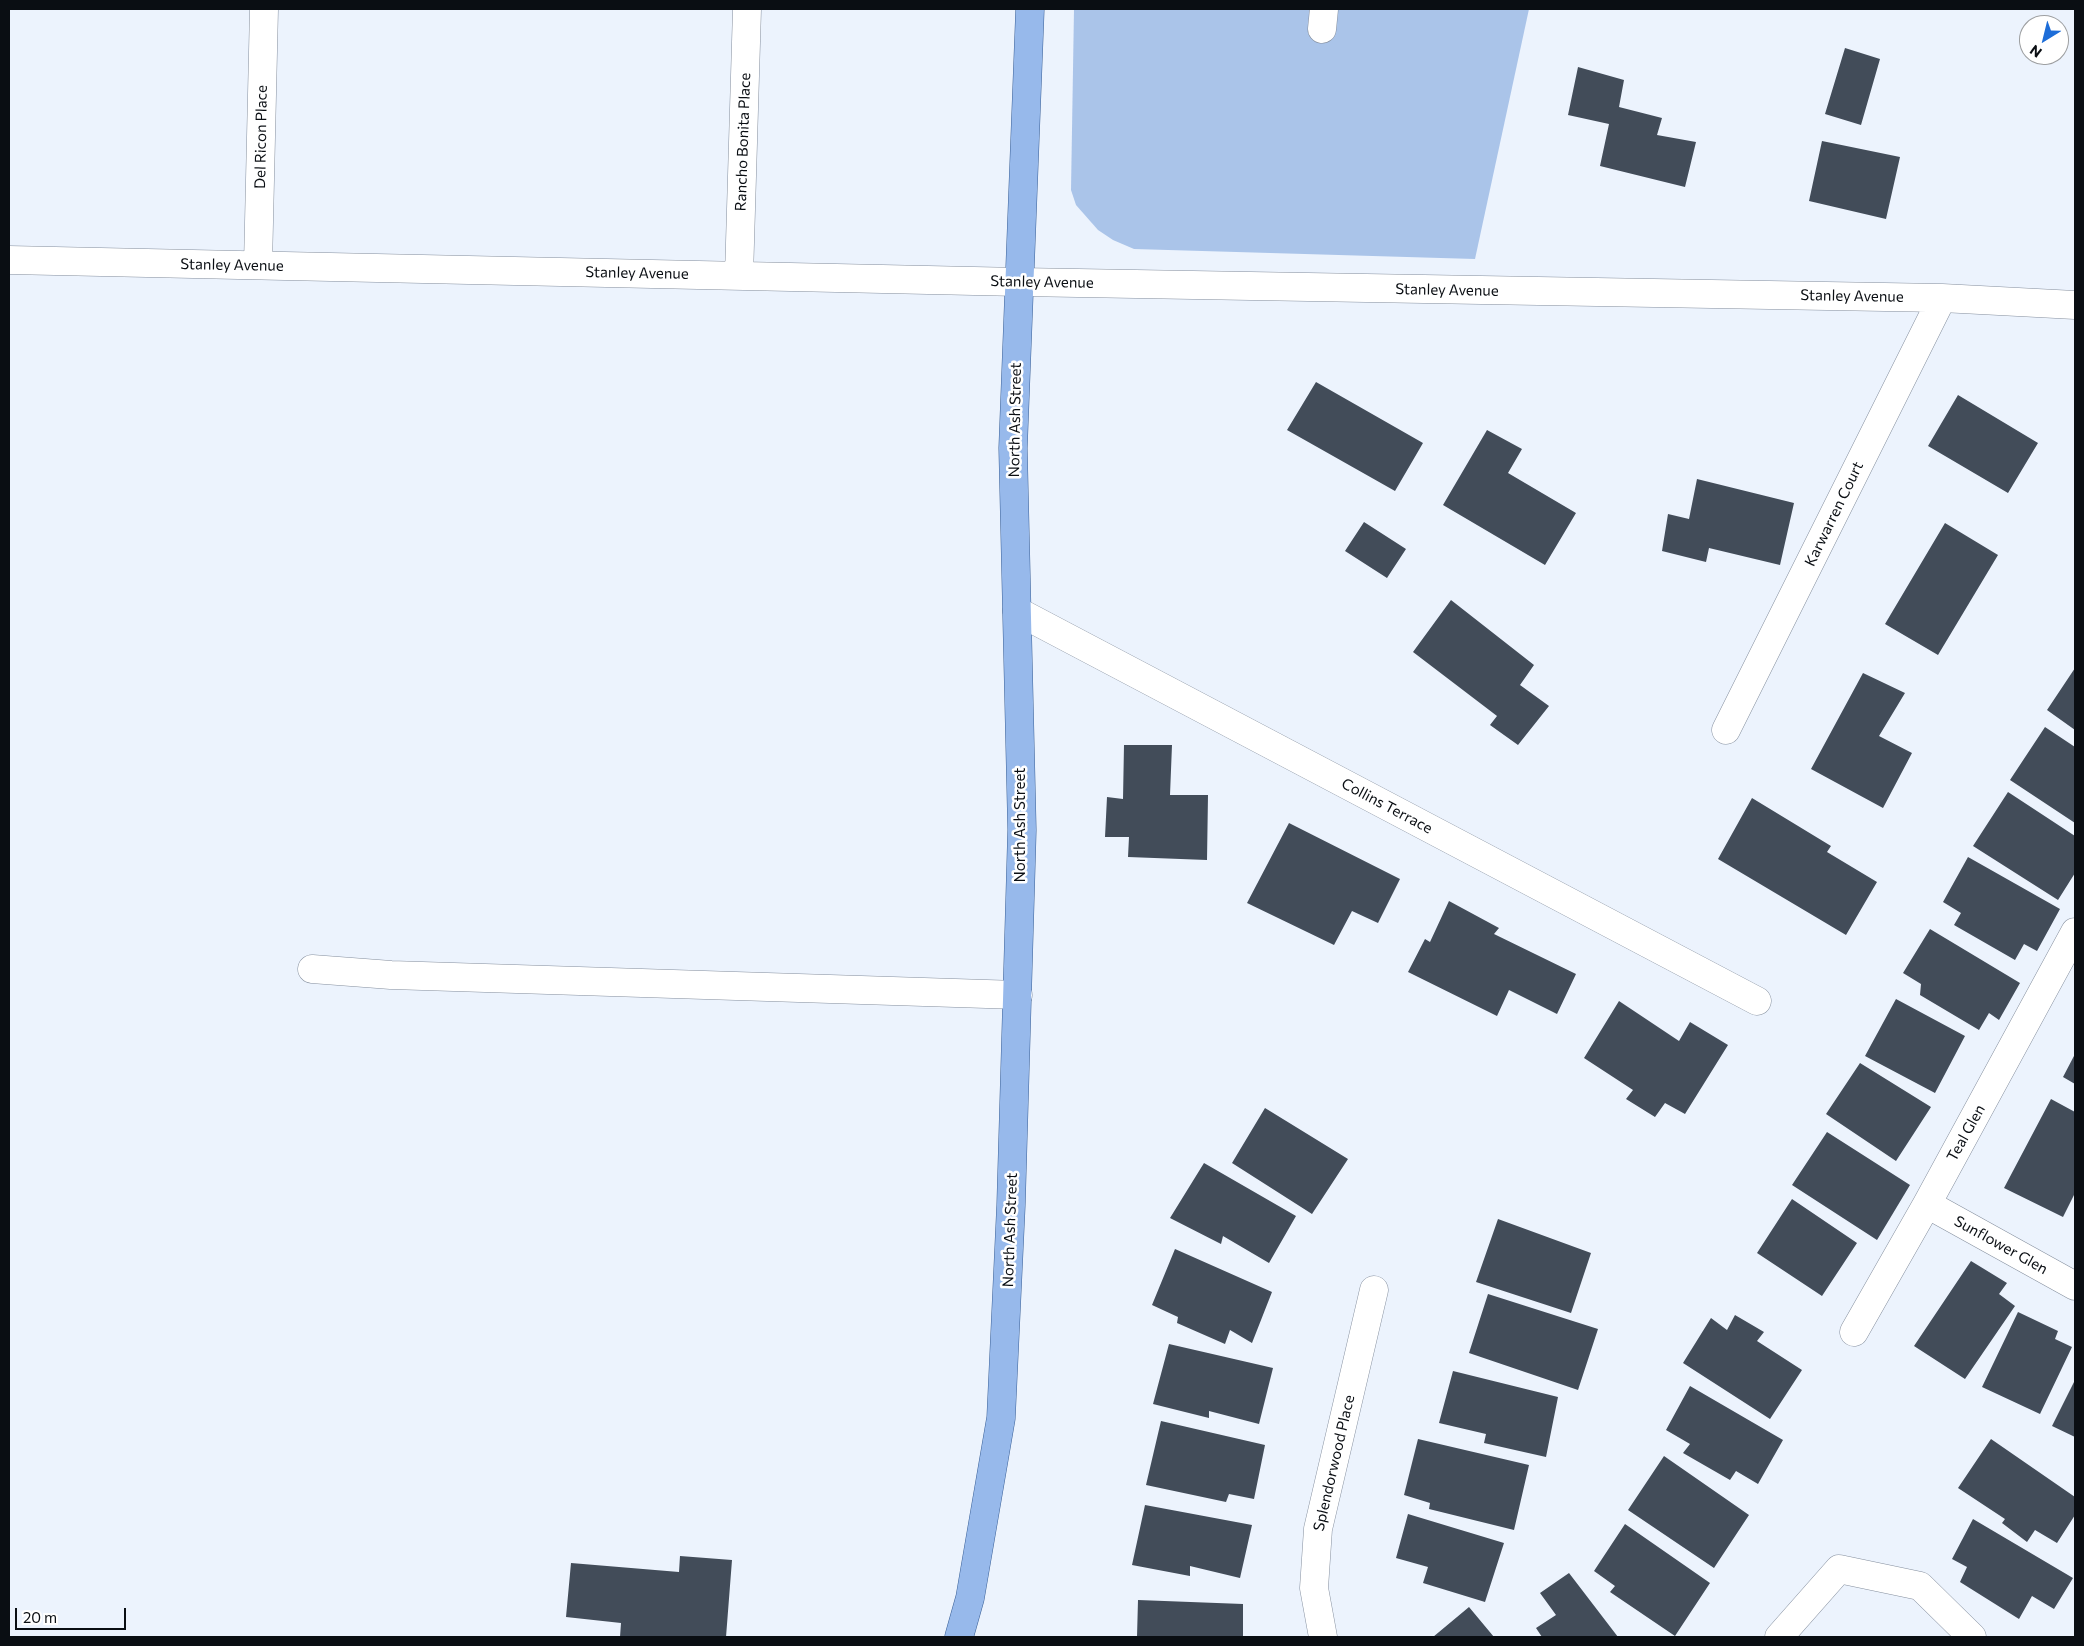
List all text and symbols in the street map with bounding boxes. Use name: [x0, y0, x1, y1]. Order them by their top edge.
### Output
north arrow: [2019, 15, 2069, 65]
text: N: [2026, 42, 2045, 62]
street label: Rancho Bonita Place: [732, 72, 754, 212]
street label: Del Ricon Place: [251, 85, 271, 189]
street label: Stanley Avenue: [180, 255, 284, 275]
street label: Stanley Avenue: [585, 263, 689, 283]
street label: Stanley Avenue: [990, 272, 1094, 292]
street label: Stanley Avenue: [1395, 280, 1499, 300]
street label: Stanley Avenue: [1800, 286, 1904, 306]
street label: North Ash Street: [1005, 362, 1025, 478]
street label: Karwarren Court: [1801, 459, 1867, 569]
street label: North Ash Street: [1011, 768, 1029, 882]
street label: Collins Terrace: [1338, 774, 1436, 838]
street label: Teal Glen: [1943, 1101, 1989, 1165]
street label: North Ash Street: [999, 1172, 1021, 1288]
street label: Sunflower Glen: [1951, 1212, 2051, 1278]
street label: Splendorwood Place: [1310, 1393, 1358, 1533]
scale bar: [18, 1598, 129, 1630]
text: 20 m: [23, 1608, 57, 1626]

